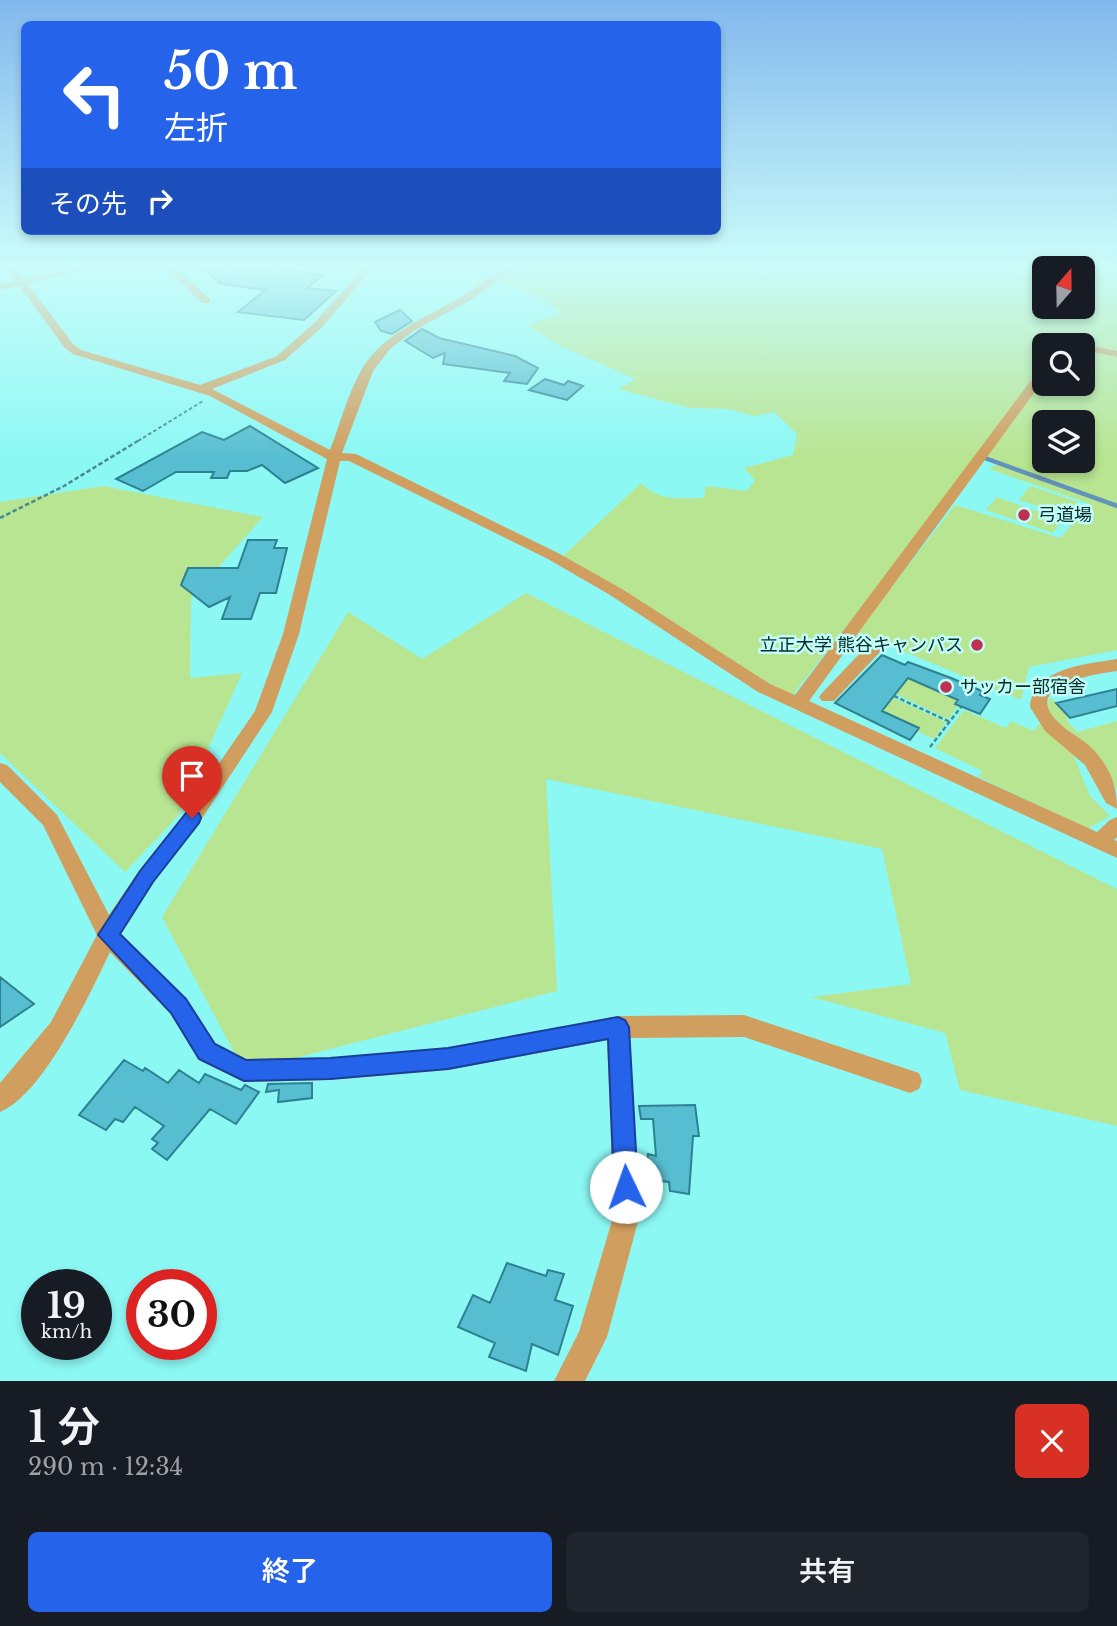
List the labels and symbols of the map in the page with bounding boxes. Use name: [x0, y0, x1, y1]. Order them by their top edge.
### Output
north arrow: [1032, 256, 1096, 318]
place label: 弓道場: [1038, 504, 1092, 526]
marker: 弓道場: [1016, 507, 1032, 523]
place label: 立正大学 熊谷キャンパス: [760, 634, 963, 656]
marker: 立正大学 熊谷キャンパス: [969, 637, 985, 653]
place label: サッカー部宿舎: [960, 676, 1086, 698]
marker: サッカー部宿舎: [938, 679, 954, 695]
pin: [162, 746, 222, 818]
position arrow: [589, 1150, 663, 1224]
speed limit sign: 30: [126, 1269, 217, 1360]

